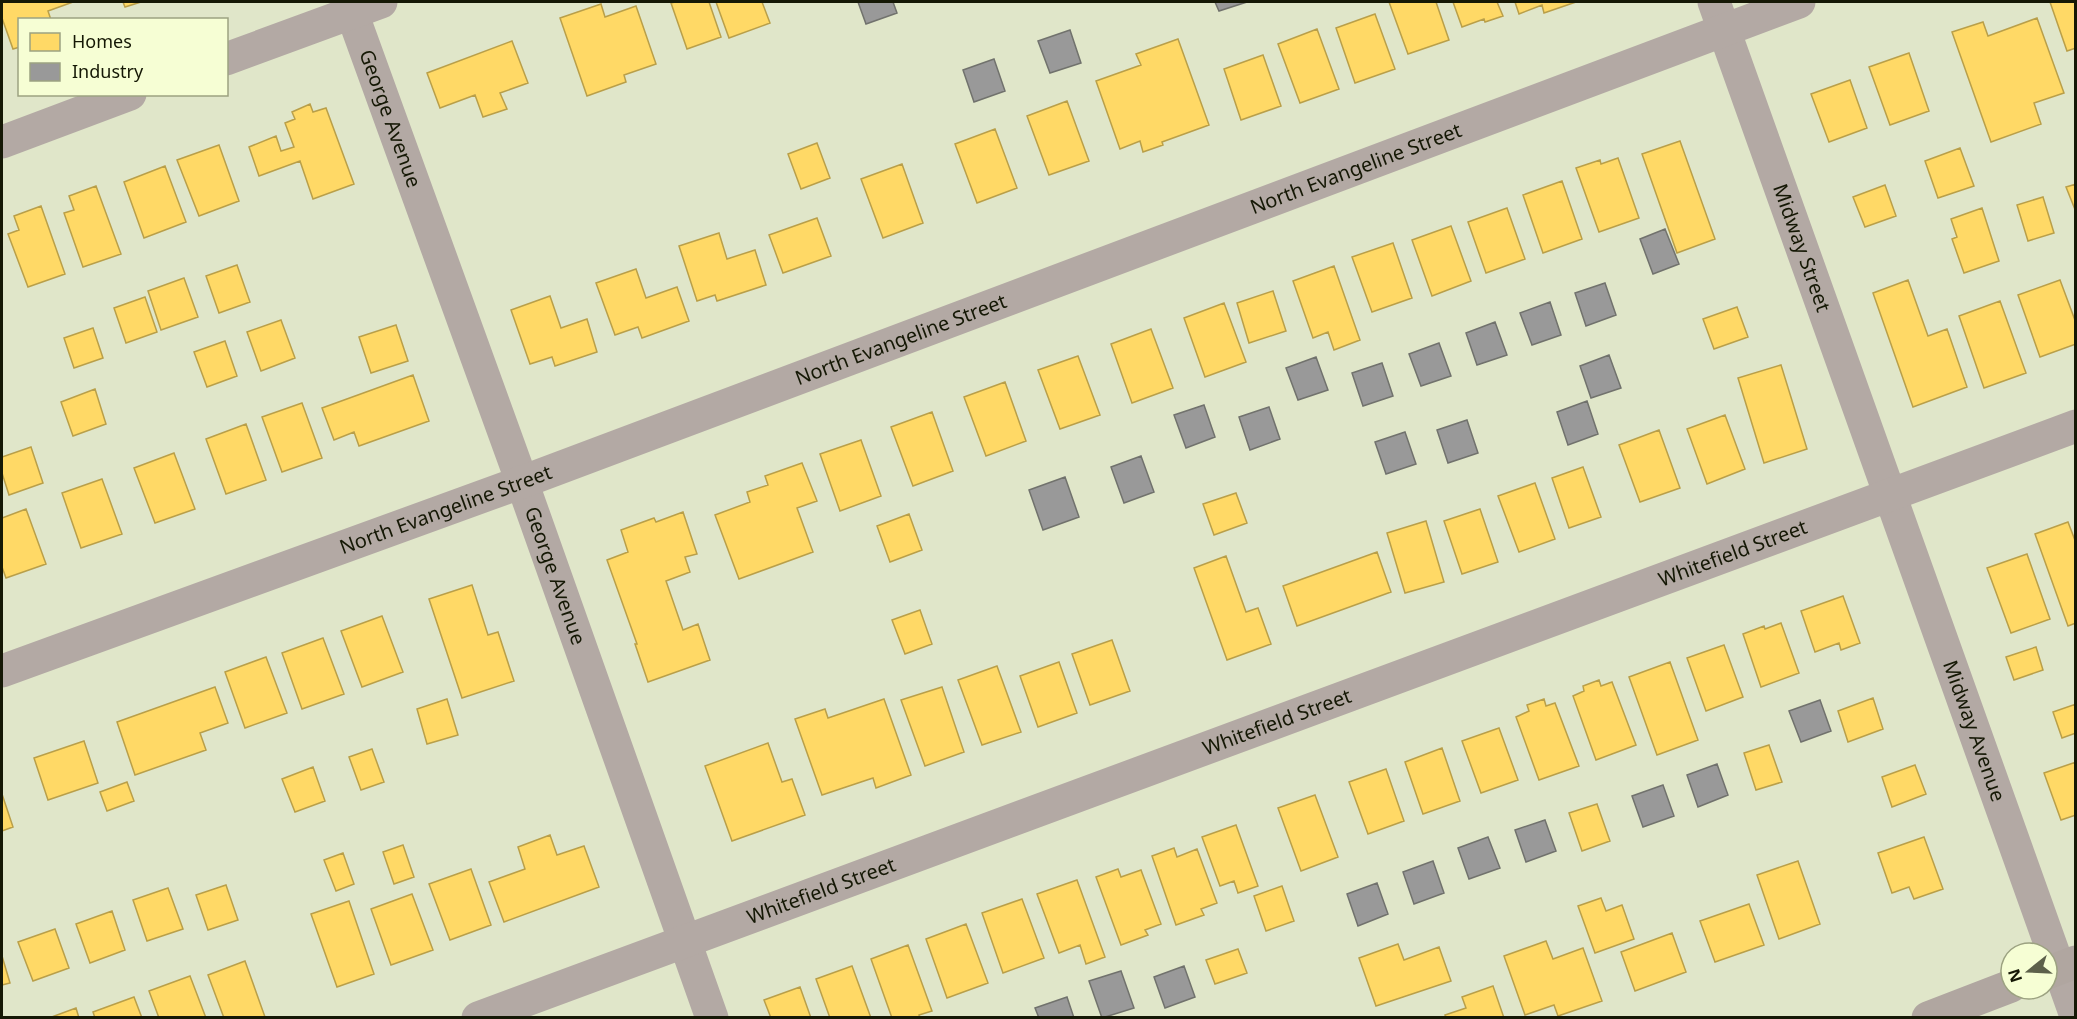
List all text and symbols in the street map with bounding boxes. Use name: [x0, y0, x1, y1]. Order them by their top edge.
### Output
legend: [18, 18, 228, 96]
text: Homes: [72, 29, 132, 53]
street label: George Avenue: [353, 46, 428, 191]
text: Industry: [72, 59, 144, 83]
street label: North Evangeline Street: [1246, 116, 1465, 220]
street label: Midway Street: [1767, 180, 1837, 315]
street label: North Evangeline Street: [791, 287, 1010, 391]
street label: North Evangeline Street: [336, 458, 555, 560]
street label: George Avenue: [519, 503, 593, 648]
street label: Whitefield Street: [1654, 513, 1811, 593]
street label: Midway Avenue: [1937, 656, 2012, 805]
street label: Whitefield Street: [1199, 682, 1355, 761]
street label: Whitefield Street: [743, 851, 899, 930]
north arrow: [1999, 941, 2059, 1001]
text: N: [2002, 966, 2027, 985]

